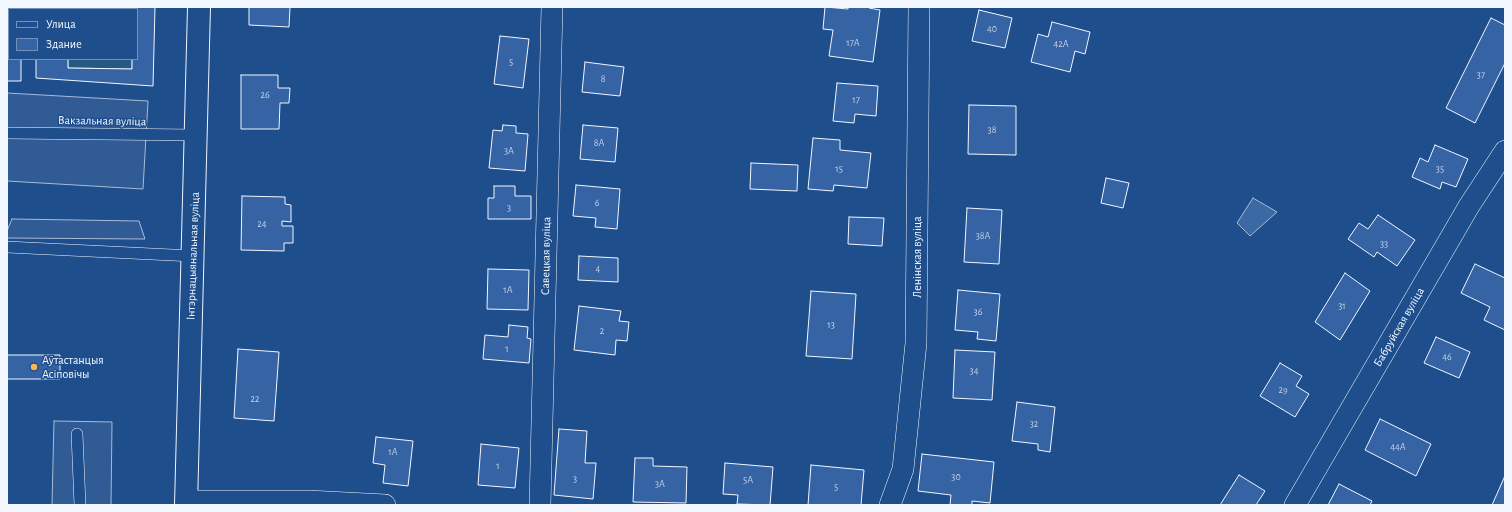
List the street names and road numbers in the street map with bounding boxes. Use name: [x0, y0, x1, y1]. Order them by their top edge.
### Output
street label: Вакзальная вуліца: [58, 113, 146, 129]
street label: Інтэрнацыянальная вуліца: [184, 192, 202, 320]
street label: Ленінская вуліца: [910, 216, 924, 298]
street label: Савецкая вуліца: [538, 217, 554, 295]
street label: Бабруйская вуліца: [1370, 285, 1428, 369]

